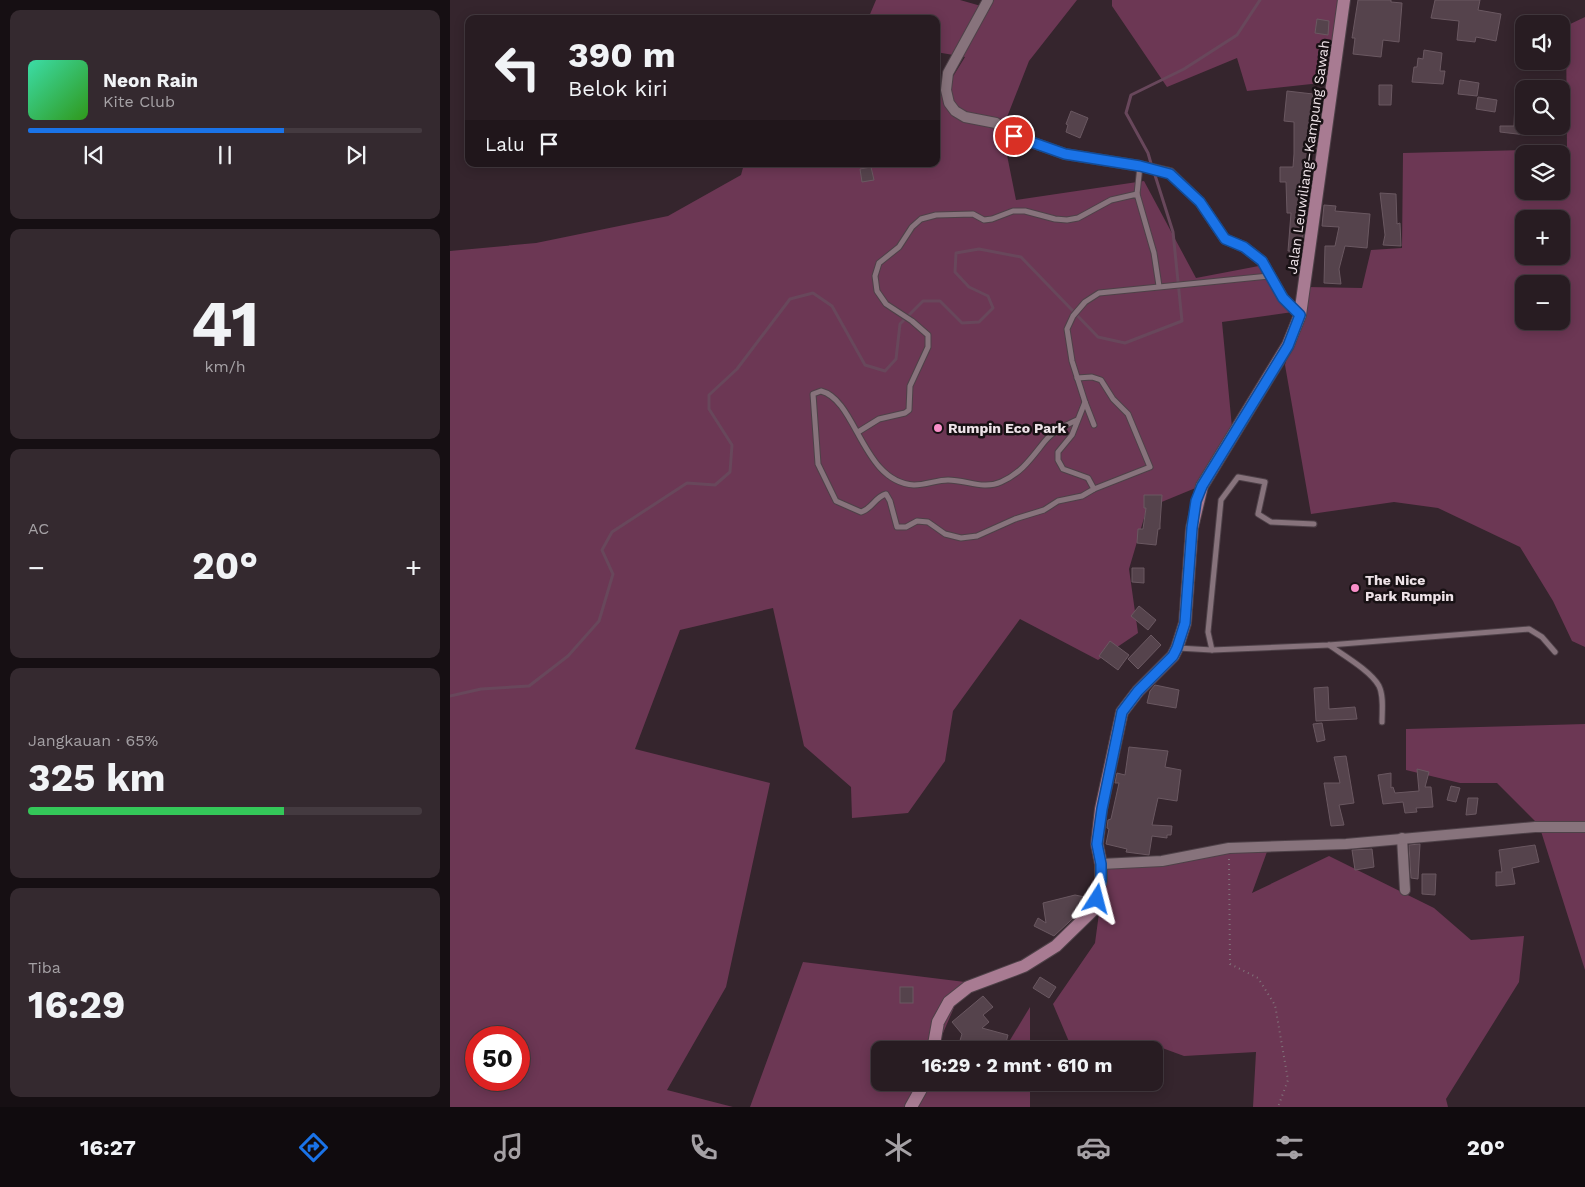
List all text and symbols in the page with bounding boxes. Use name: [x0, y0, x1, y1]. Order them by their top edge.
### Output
map controls: [1515, 15, 1570, 330]
button: sound: [1515, 15, 1570, 70]
text: 390 m: [568, 34, 676, 76]
icon: left: [485, 35, 550, 100]
street label: Jalan Leuwiliang–Kampung Sawah: [1284, 39, 1332, 275]
text: Neon Rain: [103, 69, 198, 92]
text: Belok kiri: [568, 76, 668, 101]
button: search: [1515, 80, 1570, 135]
text: Kite Club: [103, 92, 175, 111]
pin: [993, 115, 1035, 157]
icon: arrive: [1000, 122, 1028, 150]
icon: arrive: [535, 130, 563, 158]
text: Lalu: [485, 133, 525, 156]
icon: previous: [80, 141, 108, 169]
icon: pause: [211, 141, 239, 169]
icon: next: [342, 141, 370, 169]
button: layers: [1515, 145, 1570, 200]
button: +: [1515, 210, 1570, 265]
button: −: [1515, 275, 1570, 330]
text: 41: [191, 286, 259, 362]
text: km/h: [204, 357, 246, 376]
place label: Rumpin Eco Park: [948, 420, 1066, 436]
marker: Rumpin Eco Park: [932, 422, 944, 434]
text: AC: [28, 519, 49, 538]
text: 20°: [192, 544, 258, 588]
text: −: [28, 551, 45, 584]
text: +: [405, 551, 422, 584]
place label: The Nice Park Rumpin: [1365, 572, 1454, 604]
marker: The Nice Park Rumpin: [1349, 582, 1361, 594]
text: Jangkauan · 65%: [28, 731, 158, 750]
text: 325 km: [28, 756, 166, 800]
position arrow: [1070, 872, 1122, 924]
text: Tiba: [28, 958, 61, 977]
text: 16:29: [28, 983, 125, 1027]
speed limit sign: 50: [465, 1026, 530, 1091]
text: 16:29 · 2 mnt · 610 m: [922, 1054, 1112, 1077]
icon: directions: [296, 1130, 331, 1165]
icon: music: [491, 1130, 526, 1165]
icon: phone: [686, 1130, 721, 1165]
icon: climate: [881, 1130, 916, 1165]
icon: car: [1076, 1130, 1111, 1165]
icon: filters: [1272, 1130, 1307, 1165]
text: 16:27: [80, 1135, 136, 1160]
text: 20°: [1467, 1135, 1505, 1160]

